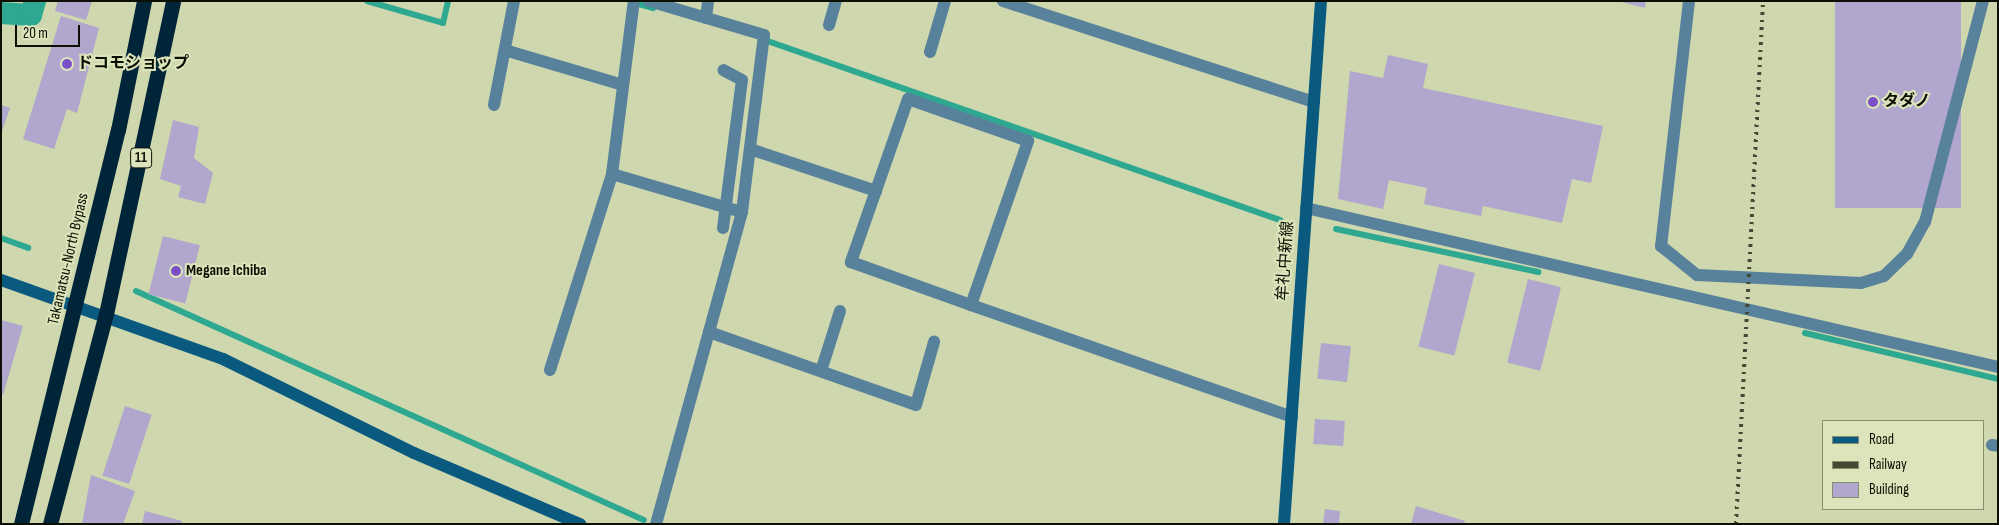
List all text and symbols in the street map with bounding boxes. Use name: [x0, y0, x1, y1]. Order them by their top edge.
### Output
scale bar: [18, 15, 82, 47]
text: 20 m: [23, 24, 48, 43]
place label: ドコモショップ: [77, 54, 189, 74]
marker: ドコモショップ: [61, 58, 73, 70]
place label: タダノ: [1883, 92, 1931, 112]
marker: タダノ: [1867, 96, 1879, 108]
road number: 11: [130, 146, 152, 170]
street label: Takamatsu-North Bypass: [45, 191, 93, 327]
street label: 牟礼中新線: [1274, 220, 1298, 302]
place label: Megane Ichiba: [186, 261, 267, 281]
marker: Megane Ichiba: [170, 265, 182, 277]
legend: [1822, 420, 1984, 510]
text: Road: [1869, 430, 1894, 449]
text: Railway: [1869, 455, 1907, 474]
text: Building: [1869, 480, 1909, 499]

